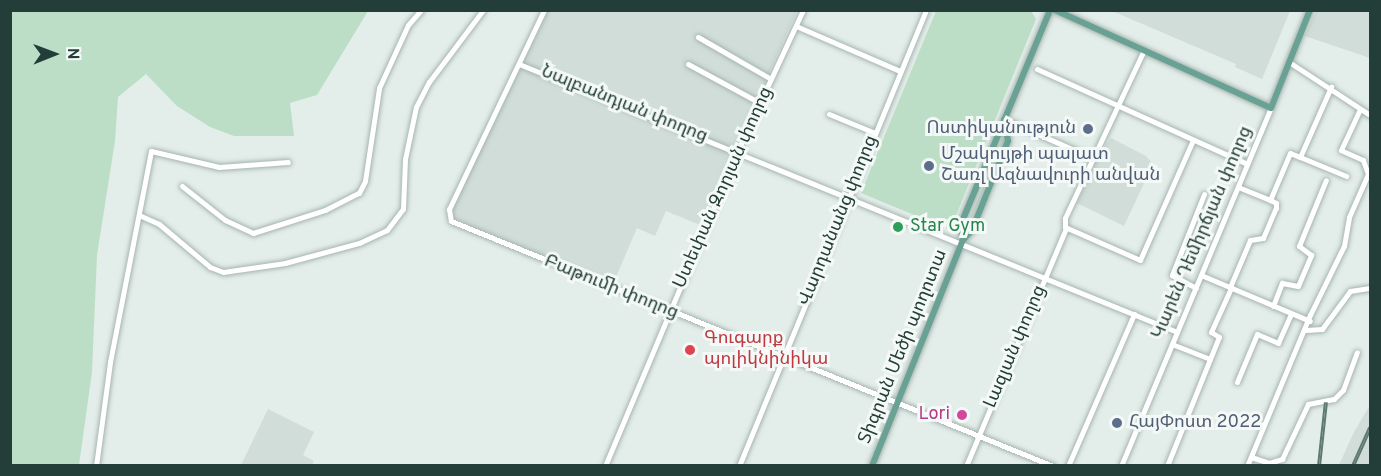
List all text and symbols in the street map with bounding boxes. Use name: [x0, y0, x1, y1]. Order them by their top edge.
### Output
north arrow: [24, 24, 84, 84]
text: N: [62, 48, 82, 60]
street label: Նալբանդյան փողոց: [538, 62, 710, 148]
street label: Ստեփան Զորյան փողոց: [670, 84, 778, 292]
place label: Ոստիկանություն: [926, 118, 1076, 140]
marker: Ոստիկանություն: [1081, 122, 1095, 136]
street label: Կարեն Դեմիրճյան փողոց: [1148, 123, 1258, 343]
street label: Վարդանանց փողոց: [795, 133, 883, 309]
place label: Մշակույթի պալատ Շառլ Ազնավուրի անվան: [941, 145, 1160, 188]
marker: Մշակույթի պալատ Շառլ Ազնավուրի անվան: [922, 159, 936, 173]
place label: Star Gym: [910, 216, 985, 238]
marker: Star Gym: [891, 220, 905, 234]
street label: Տիգրան Մեծի պողոտա: [855, 247, 953, 447]
street label: Բաթումի փողոց: [541, 251, 681, 325]
street label: Լազյան փողոց: [980, 282, 1052, 412]
place label: Գուգարք պոլիկնինիկա: [704, 329, 828, 372]
marker: Գուգարք պոլիկնինիկա: [681, 341, 699, 359]
place label: Lori: [919, 404, 950, 426]
marker: Lori: [955, 408, 969, 422]
place label: ՀայՓոստ 2022: [1129, 412, 1261, 434]
marker: ՀայՓոստ 2022: [1110, 416, 1124, 430]

